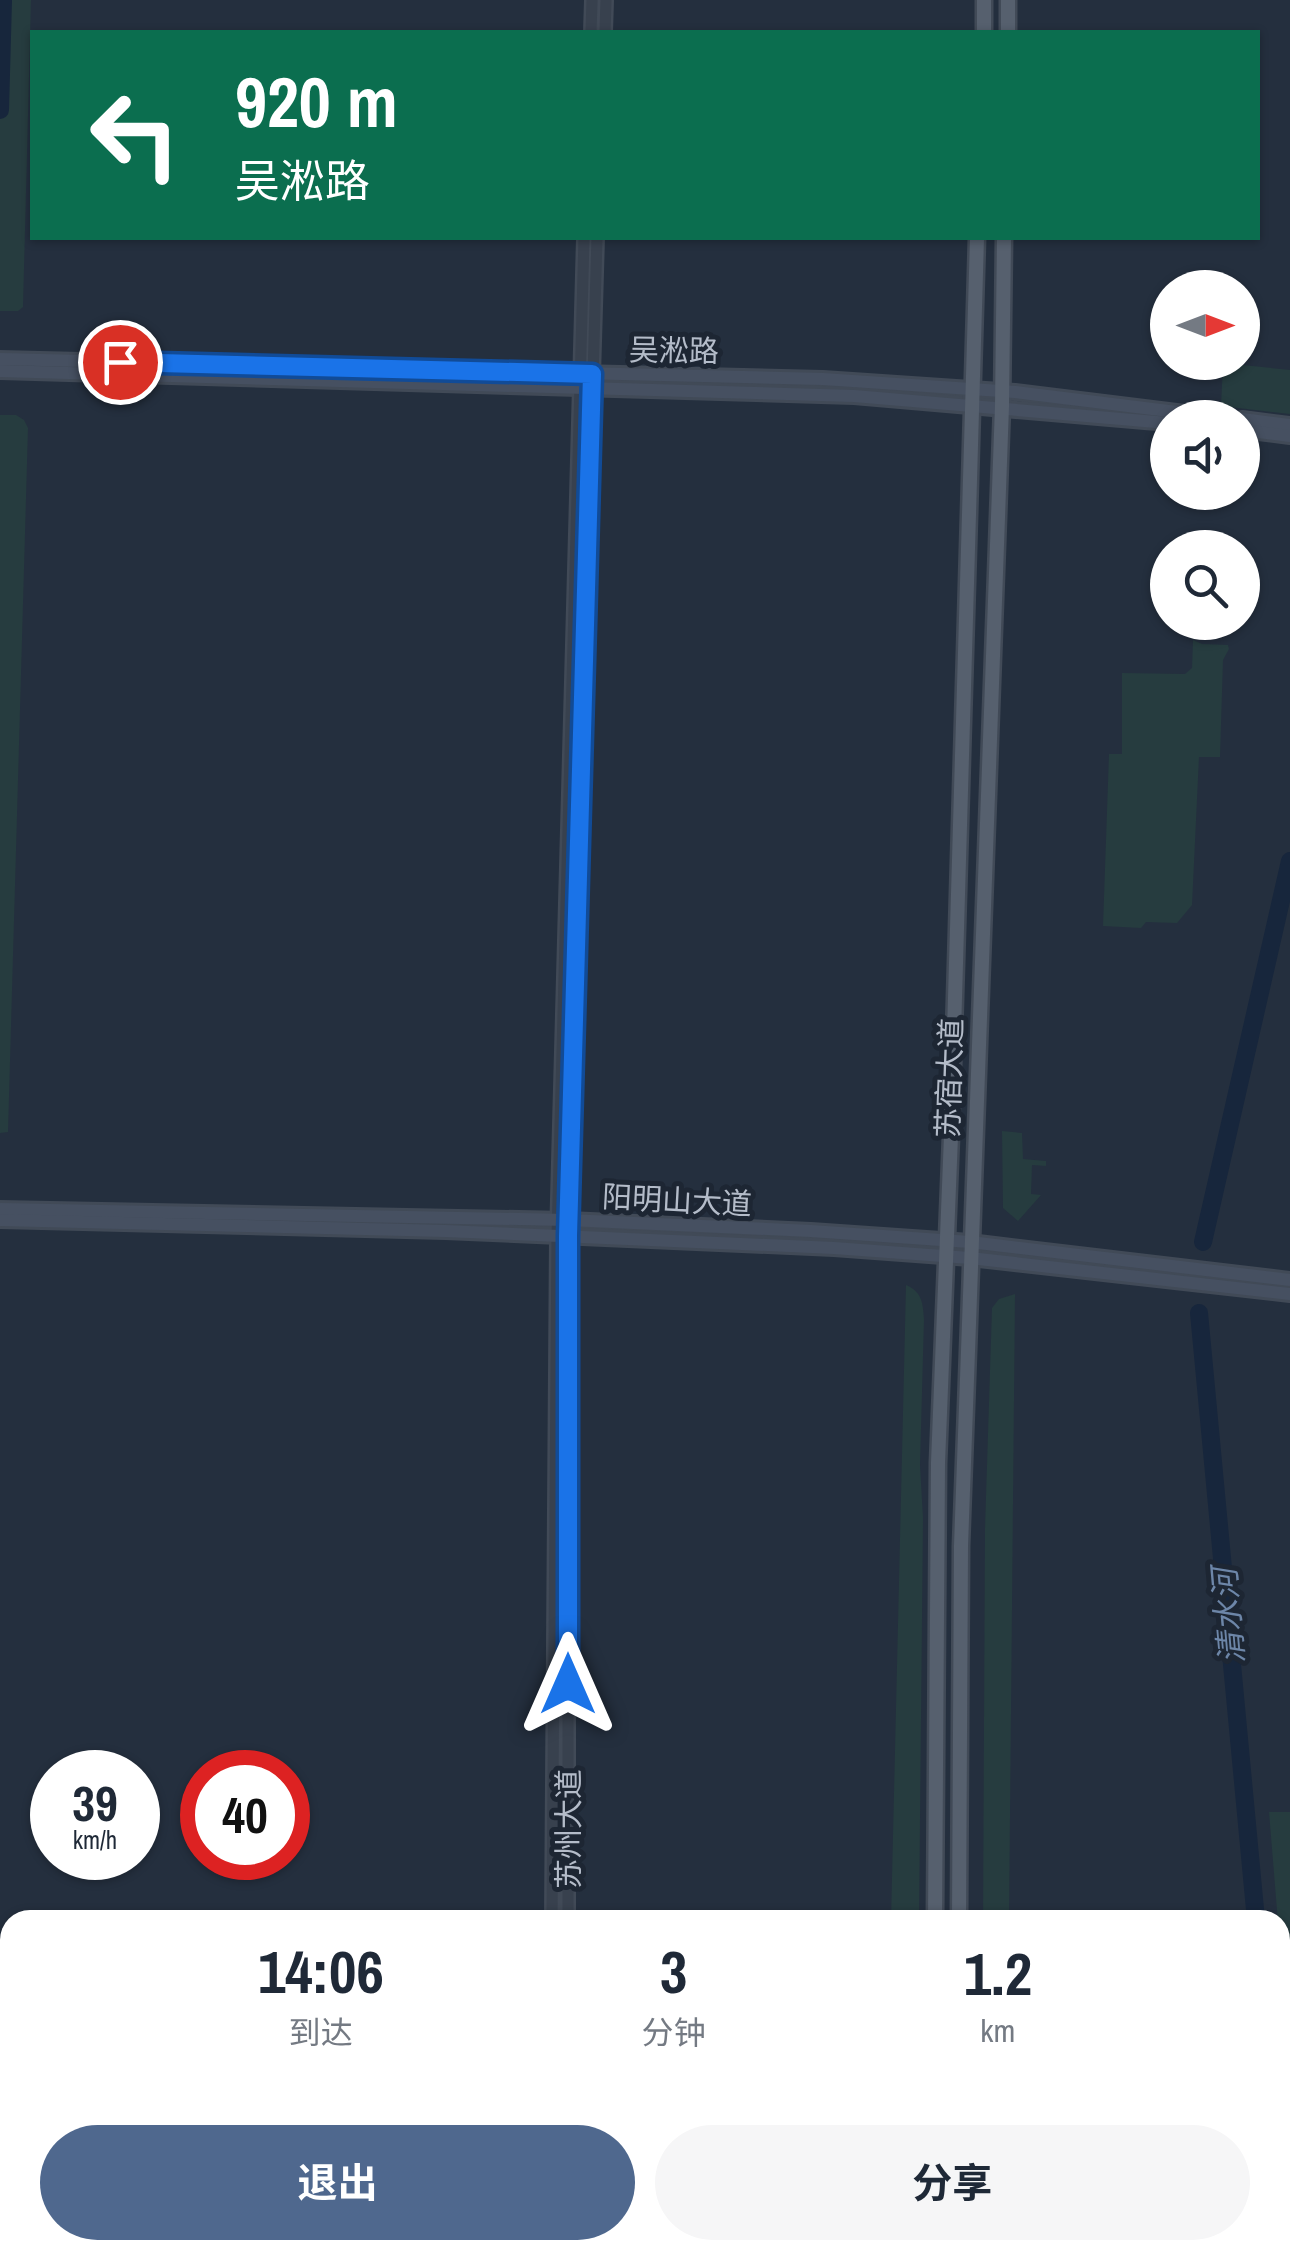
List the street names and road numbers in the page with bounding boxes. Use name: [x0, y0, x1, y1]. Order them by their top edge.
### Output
street label: 吴淞路: [629, 329, 719, 371]
street label: 苏宿大道: [927, 1017, 971, 1139]
street label: 阳明山大道: [601, 1176, 753, 1224]
street label: 苏州大道: [548, 1769, 588, 1889]

